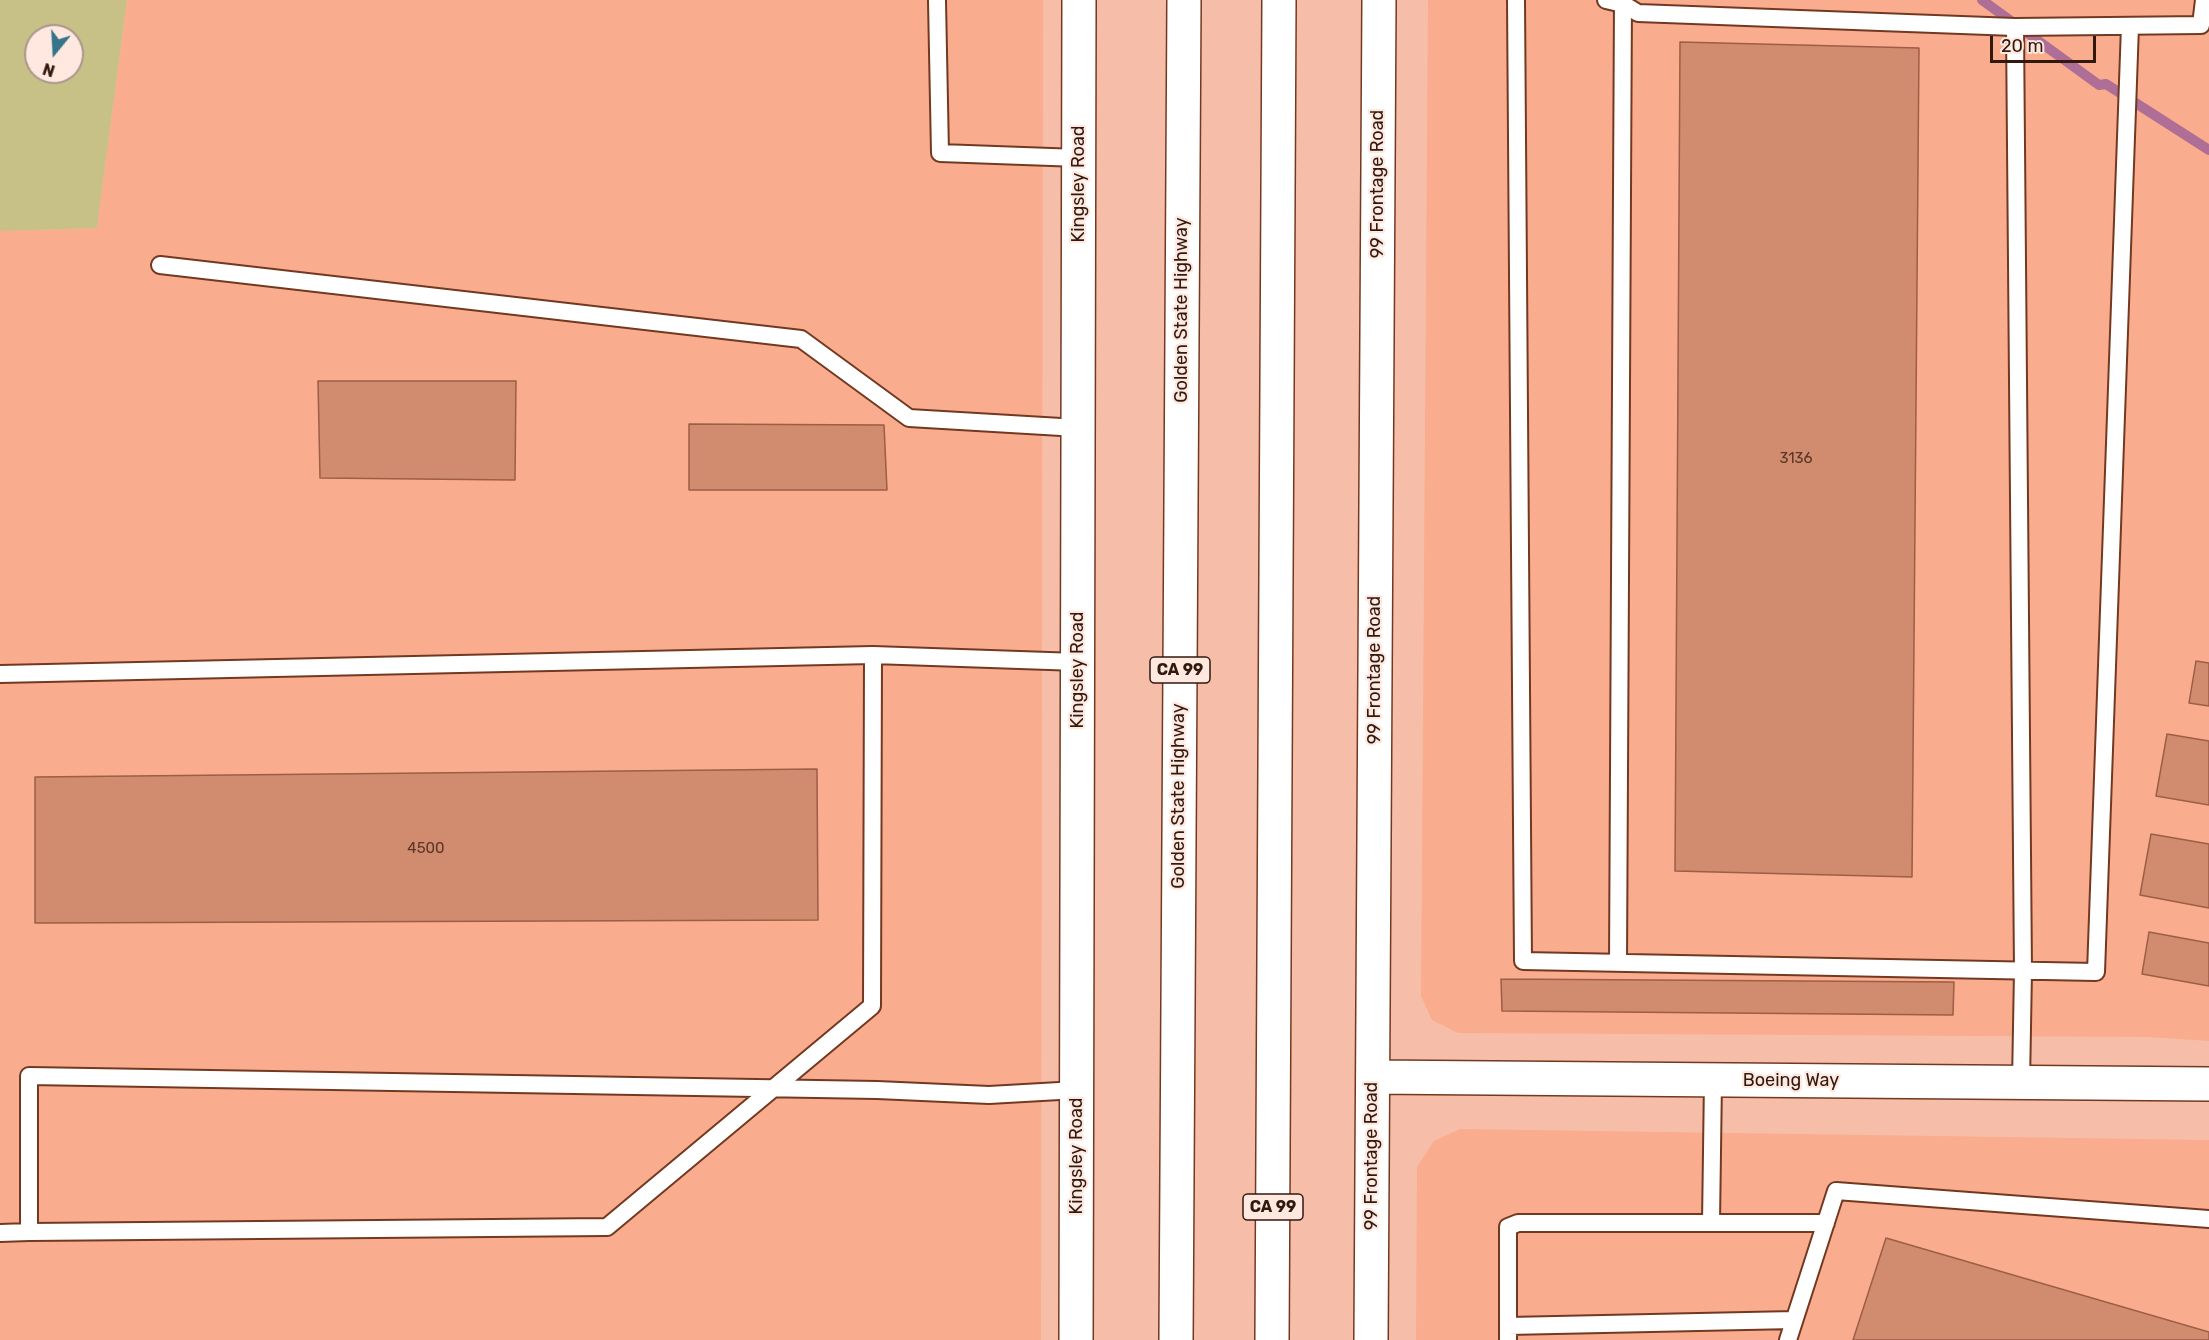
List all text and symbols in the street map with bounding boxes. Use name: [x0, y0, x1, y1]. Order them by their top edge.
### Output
north arrow: [24, 24, 84, 84]
scale bar: [1993, 24, 2100, 62]
text: 20 m: [2001, 35, 2043, 57]
text: N: [40, 59, 57, 81]
street label: 99 Frontage Road: [1367, 110, 1389, 258]
street label: Kingsley Road: [1068, 125, 1090, 243]
street label: Golden State Highway: [1171, 217, 1193, 403]
house number: 3136: [1779, 450, 1813, 468]
street label: 99 Frontage Road: [1364, 596, 1386, 744]
street label: Kingsley Road: [1067, 611, 1089, 729]
road number: CA 99: [1150, 657, 1210, 683]
street label: Golden State Highway: [1168, 703, 1190, 889]
house number: 4500: [407, 840, 445, 858]
street label: Boeing Way: [1743, 1070, 1839, 1092]
street label: 99 Frontage Road: [1361, 1082, 1383, 1230]
street label: Kingsley Road: [1066, 1097, 1088, 1215]
road number: CA 99: [1243, 1194, 1303, 1220]

